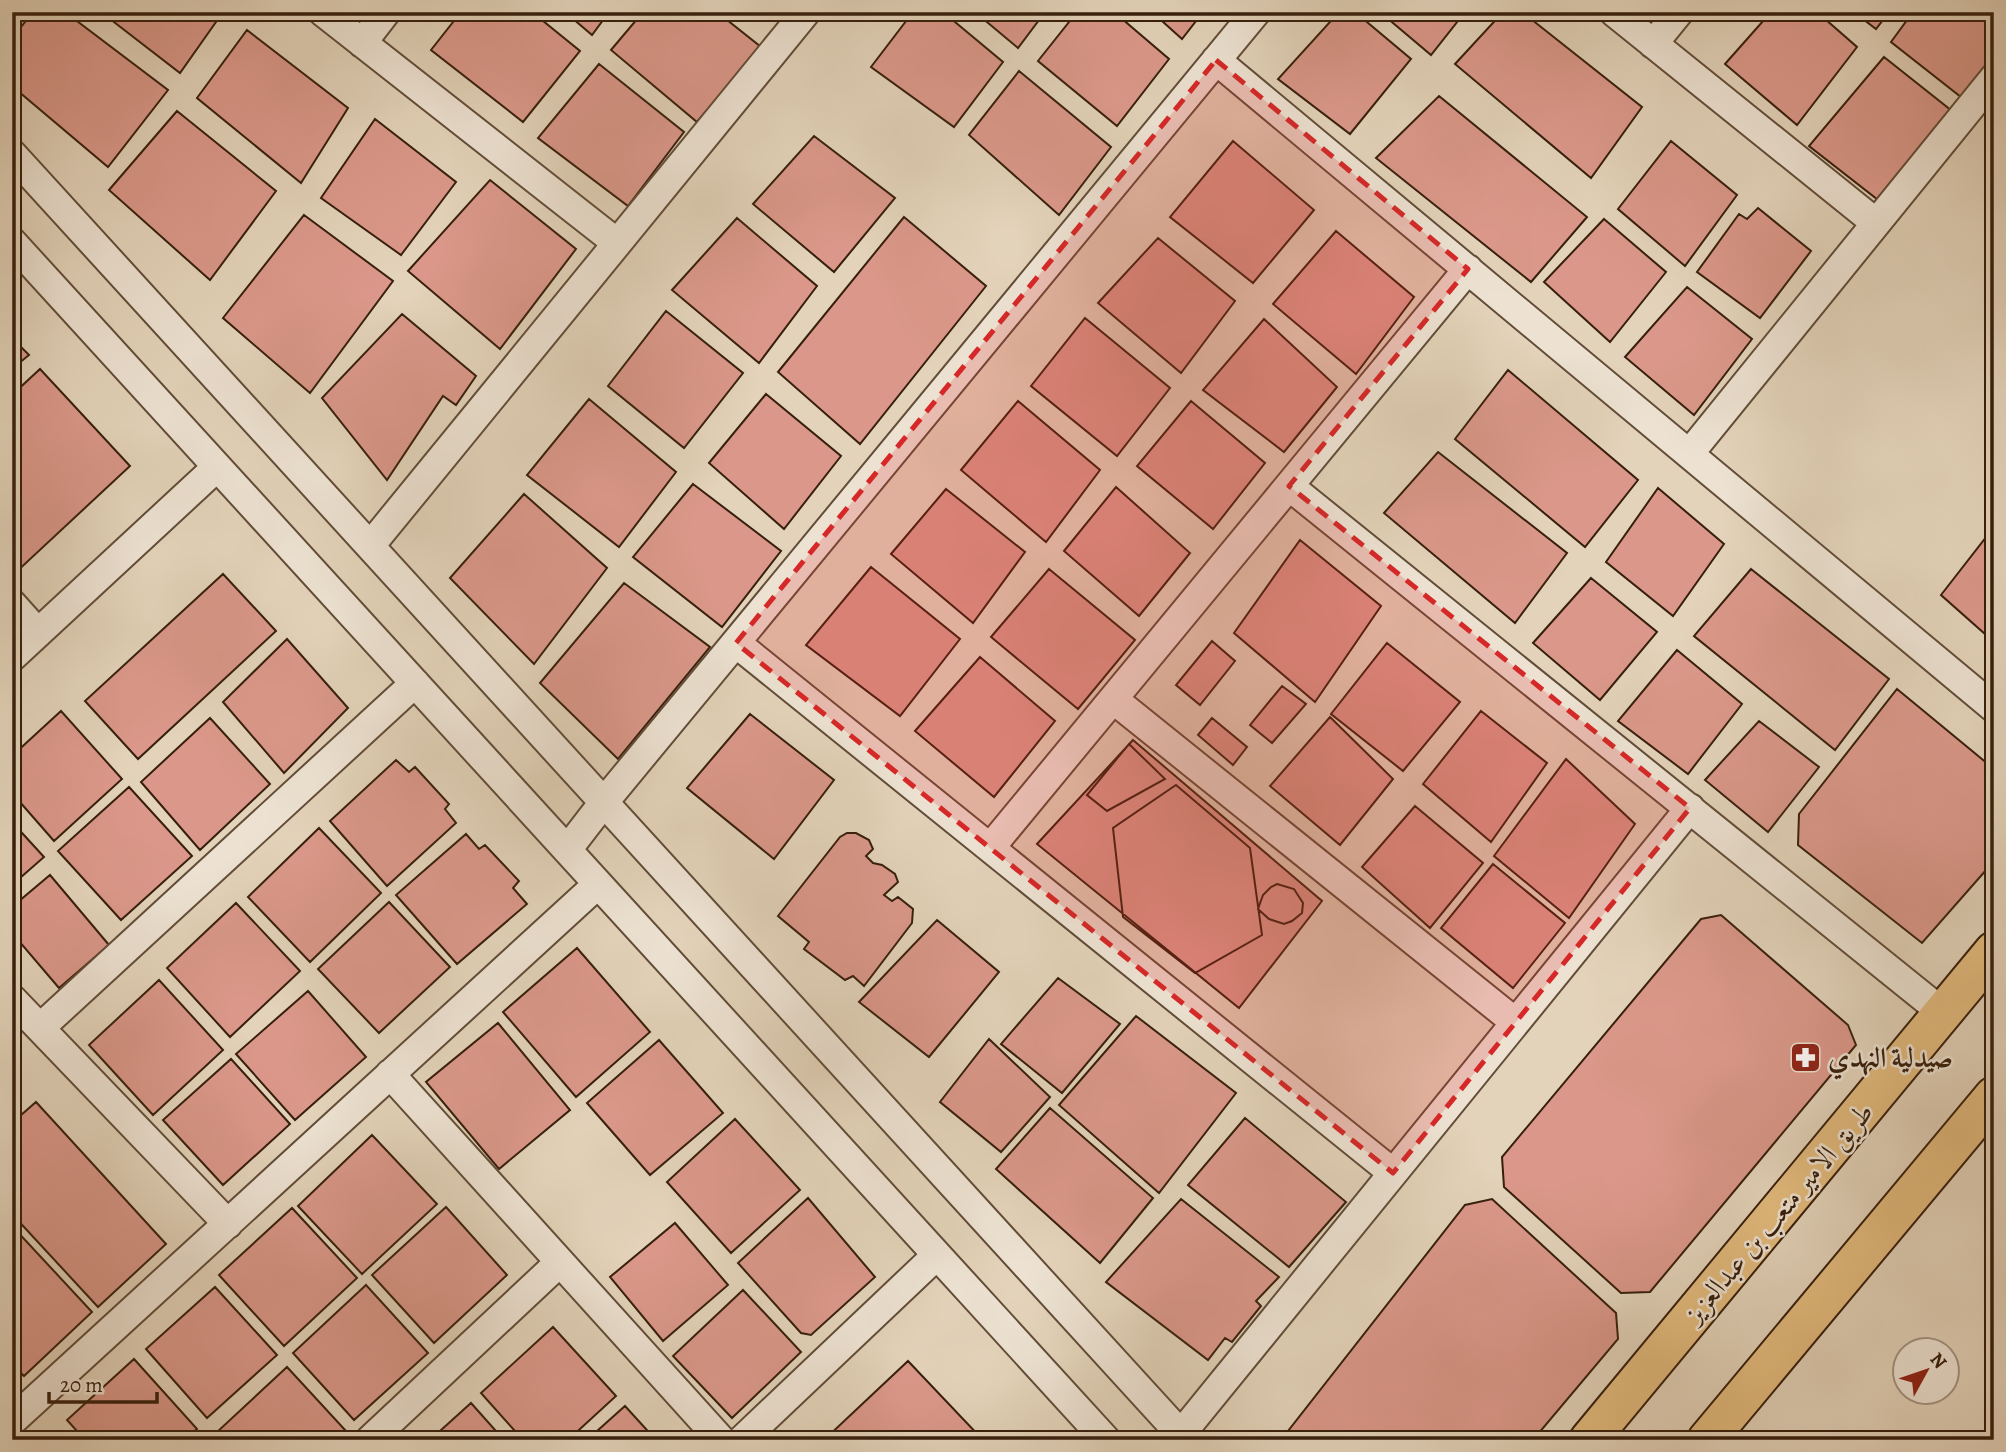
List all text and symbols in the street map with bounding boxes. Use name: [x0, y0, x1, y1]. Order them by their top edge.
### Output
place label: صيدلية النهدي: [1828, 1039, 1953, 1080]
pharmacy icon: صيدلية النهدي: [1788, 1040, 1822, 1074]
street label: طريق الامير متعب بن عبدالعزيز: [1673, 1094, 1882, 1333]
north arrow: [1890, 1336, 1960, 1406]
text: N: [1924, 1347, 1953, 1374]
scale bar: [49, 1361, 158, 1405]
text: 20 m: [60, 1371, 103, 1399]

